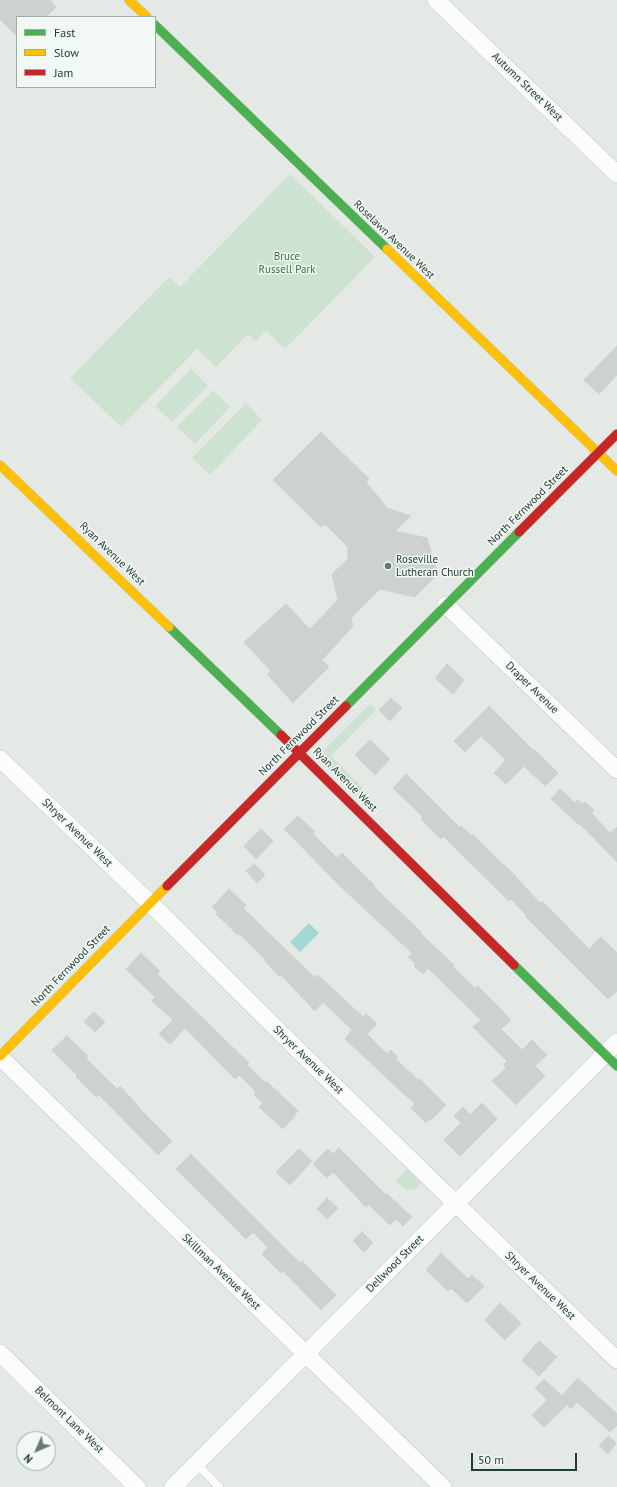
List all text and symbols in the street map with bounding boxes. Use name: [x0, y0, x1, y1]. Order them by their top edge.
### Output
legend: [16, 16, 156, 88]
text: Fast: [54, 25, 75, 40]
text: Slow: [54, 45, 79, 60]
street label: Autumn Street West: [489, 50, 565, 124]
text: Jam: [54, 65, 73, 80]
street label: Roselawn Avenue West: [351, 198, 437, 282]
park label: Bruce Russell Park: [259, 250, 315, 276]
street label: North Fernwood Street: [485, 463, 571, 549]
street label: Ryan Avenue West: [77, 520, 147, 588]
place label: Roseville Lutheran Church: [396, 553, 474, 579]
marker: Roseville Lutheran Church: [383, 561, 393, 571]
street label: Draper Avenue: [503, 659, 561, 717]
street label: North Fernwood Street: [256, 693, 342, 779]
street label: Ryan Avenue West: [310, 745, 380, 815]
street label: Shryer Avenue West: [39, 796, 115, 870]
street label: North Fernwood Street: [29, 923, 113, 1009]
street label: Shryer Avenue West: [270, 1023, 346, 1097]
street label: Skillman Avenue West: [179, 1231, 263, 1313]
street label: Dellwood Street: [363, 1232, 427, 1296]
street label: Shryer Avenue West: [502, 1249, 578, 1323]
street label: Belmont Lane West: [32, 1384, 106, 1456]
north arrow: [16, 1431, 56, 1471]
scale bar: [473, 1445, 579, 1471]
text: N: [21, 1451, 36, 1466]
text: 50 m: [478, 1452, 504, 1467]

